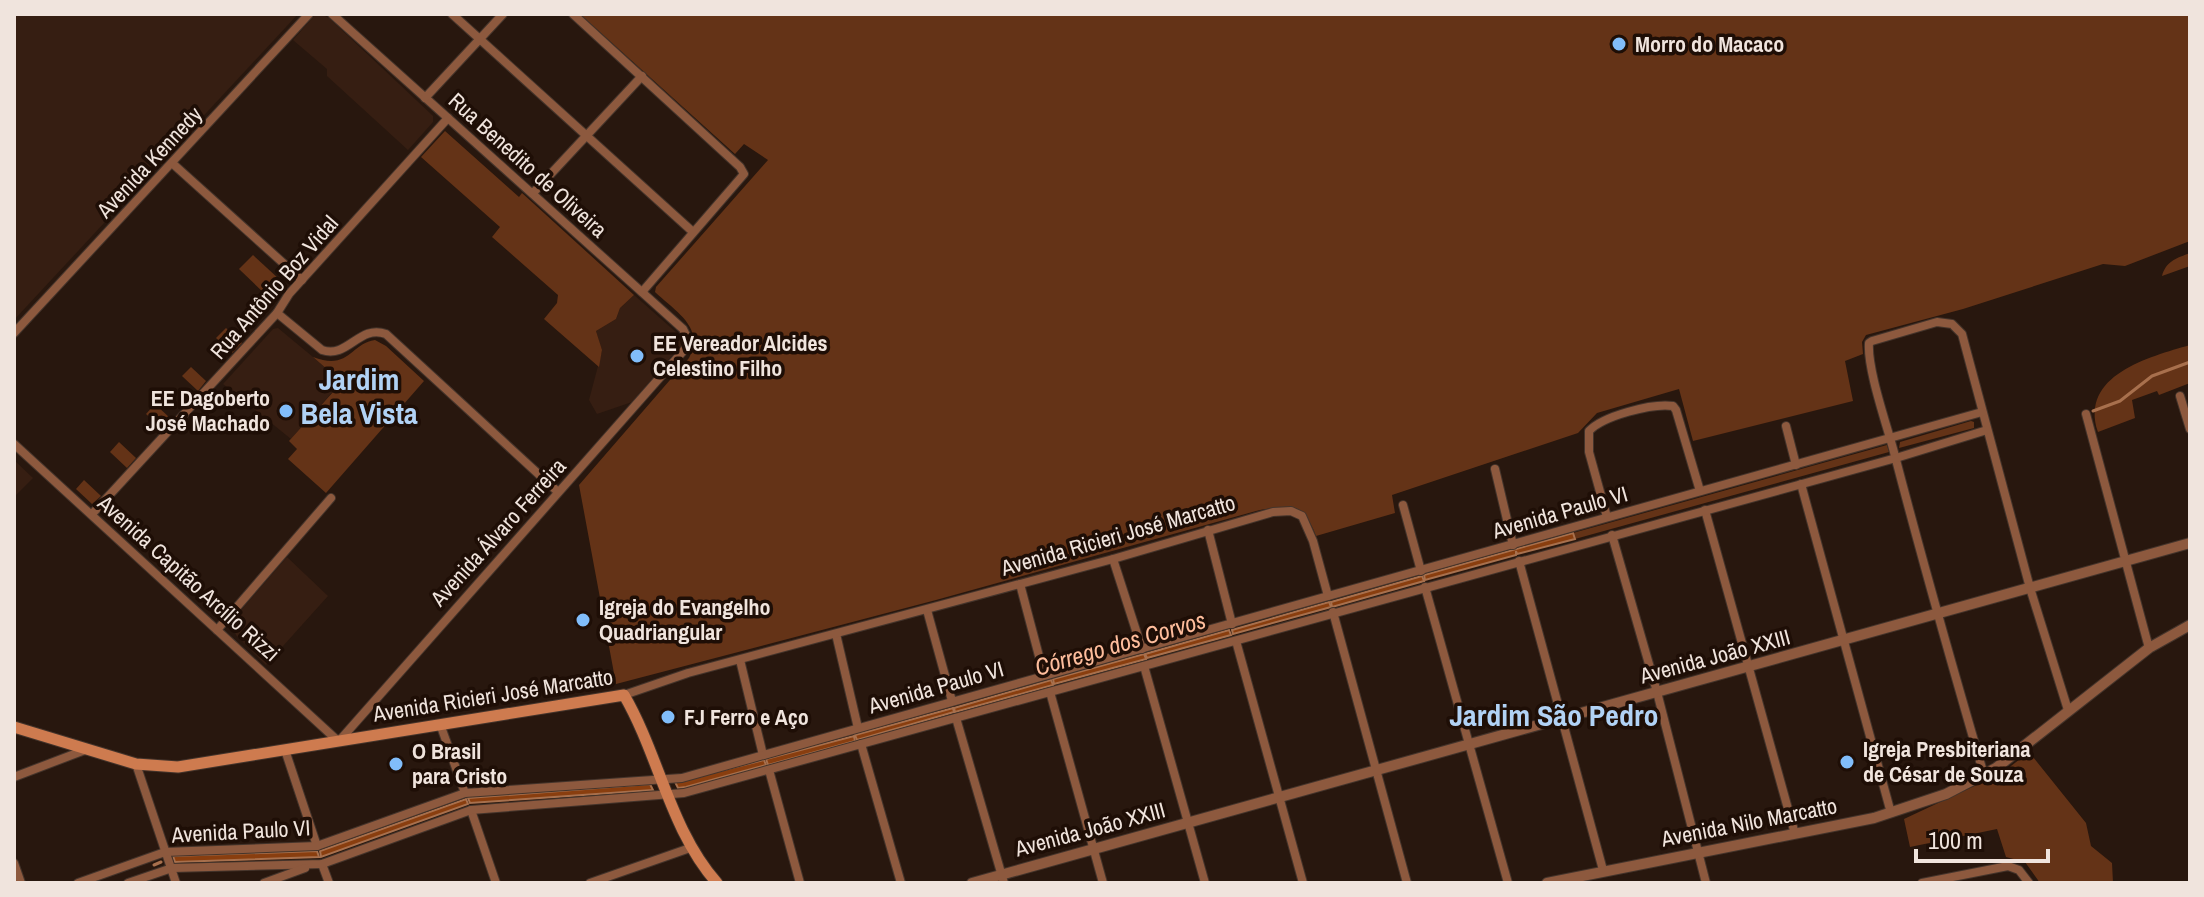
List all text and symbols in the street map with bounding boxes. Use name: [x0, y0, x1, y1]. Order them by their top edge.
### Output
place label: Morro do Macaco: [1635, 29, 1784, 59]
marker: Morro do Macaco: [1610, 35, 1628, 53]
street label: Rua Benedito de Oliveira: [442, 86, 614, 244]
street label: Avenida Kennedy: [89, 100, 208, 225]
street label: Rua Antônio Boz Vidal: [203, 209, 345, 365]
place label: EE Vereador Alcides Celestino Filho: [653, 328, 828, 383]
marker: EE Vereador Alcides Celestino Filho: [628, 347, 646, 365]
district label: Jardim Bela Vista: [300, 359, 418, 433]
place label: EE Dagoberto José Machado: [146, 383, 270, 438]
marker: EE Dagoberto José Machado: [277, 402, 295, 420]
street label: Avenida Álvaro Ferreira: [423, 452, 572, 613]
street label: Avenida Paulo VI: [1488, 478, 1631, 546]
street label: Avenida Capitão Arcílio Rizzi: [91, 487, 286, 668]
street label: Avenida Ricieri José Marcatto: [996, 487, 1239, 583]
place label: Igreja do Evangelho Quadriangular: [599, 592, 770, 647]
water label: Córrego dos Corvos: [1031, 603, 1209, 683]
marker: Igreja do Evangelho Quadriangular: [574, 611, 592, 629]
street label: Avenida João XXIII: [1636, 622, 1793, 691]
street label: Avenida Paulo VI: [864, 653, 1007, 721]
street label: Avenida Ricieri José Marcatto: [370, 661, 615, 729]
district label: Jardim São Pedro: [1449, 695, 1659, 735]
place label: FJ Ferro e Aço: [684, 702, 809, 732]
marker: FJ Ferro e Aço: [659, 708, 677, 726]
place label: Igreja Presbiteriana de César de Souza: [1863, 734, 2030, 789]
place label: O Brasil para Cristo: [412, 736, 507, 791]
marker: Igreja Presbiteriana de César de Souza: [1838, 753, 1856, 771]
marker: O Brasil para Cristo: [387, 755, 405, 773]
street label: Avenida Nilo Marcatto: [1658, 790, 1839, 854]
street label: Avenida João XXIII: [1011, 795, 1168, 864]
street label: Avenida Paulo VI: [170, 812, 311, 850]
scale bar: [1916, 813, 2048, 863]
text: 100 m: [1928, 824, 1983, 856]

